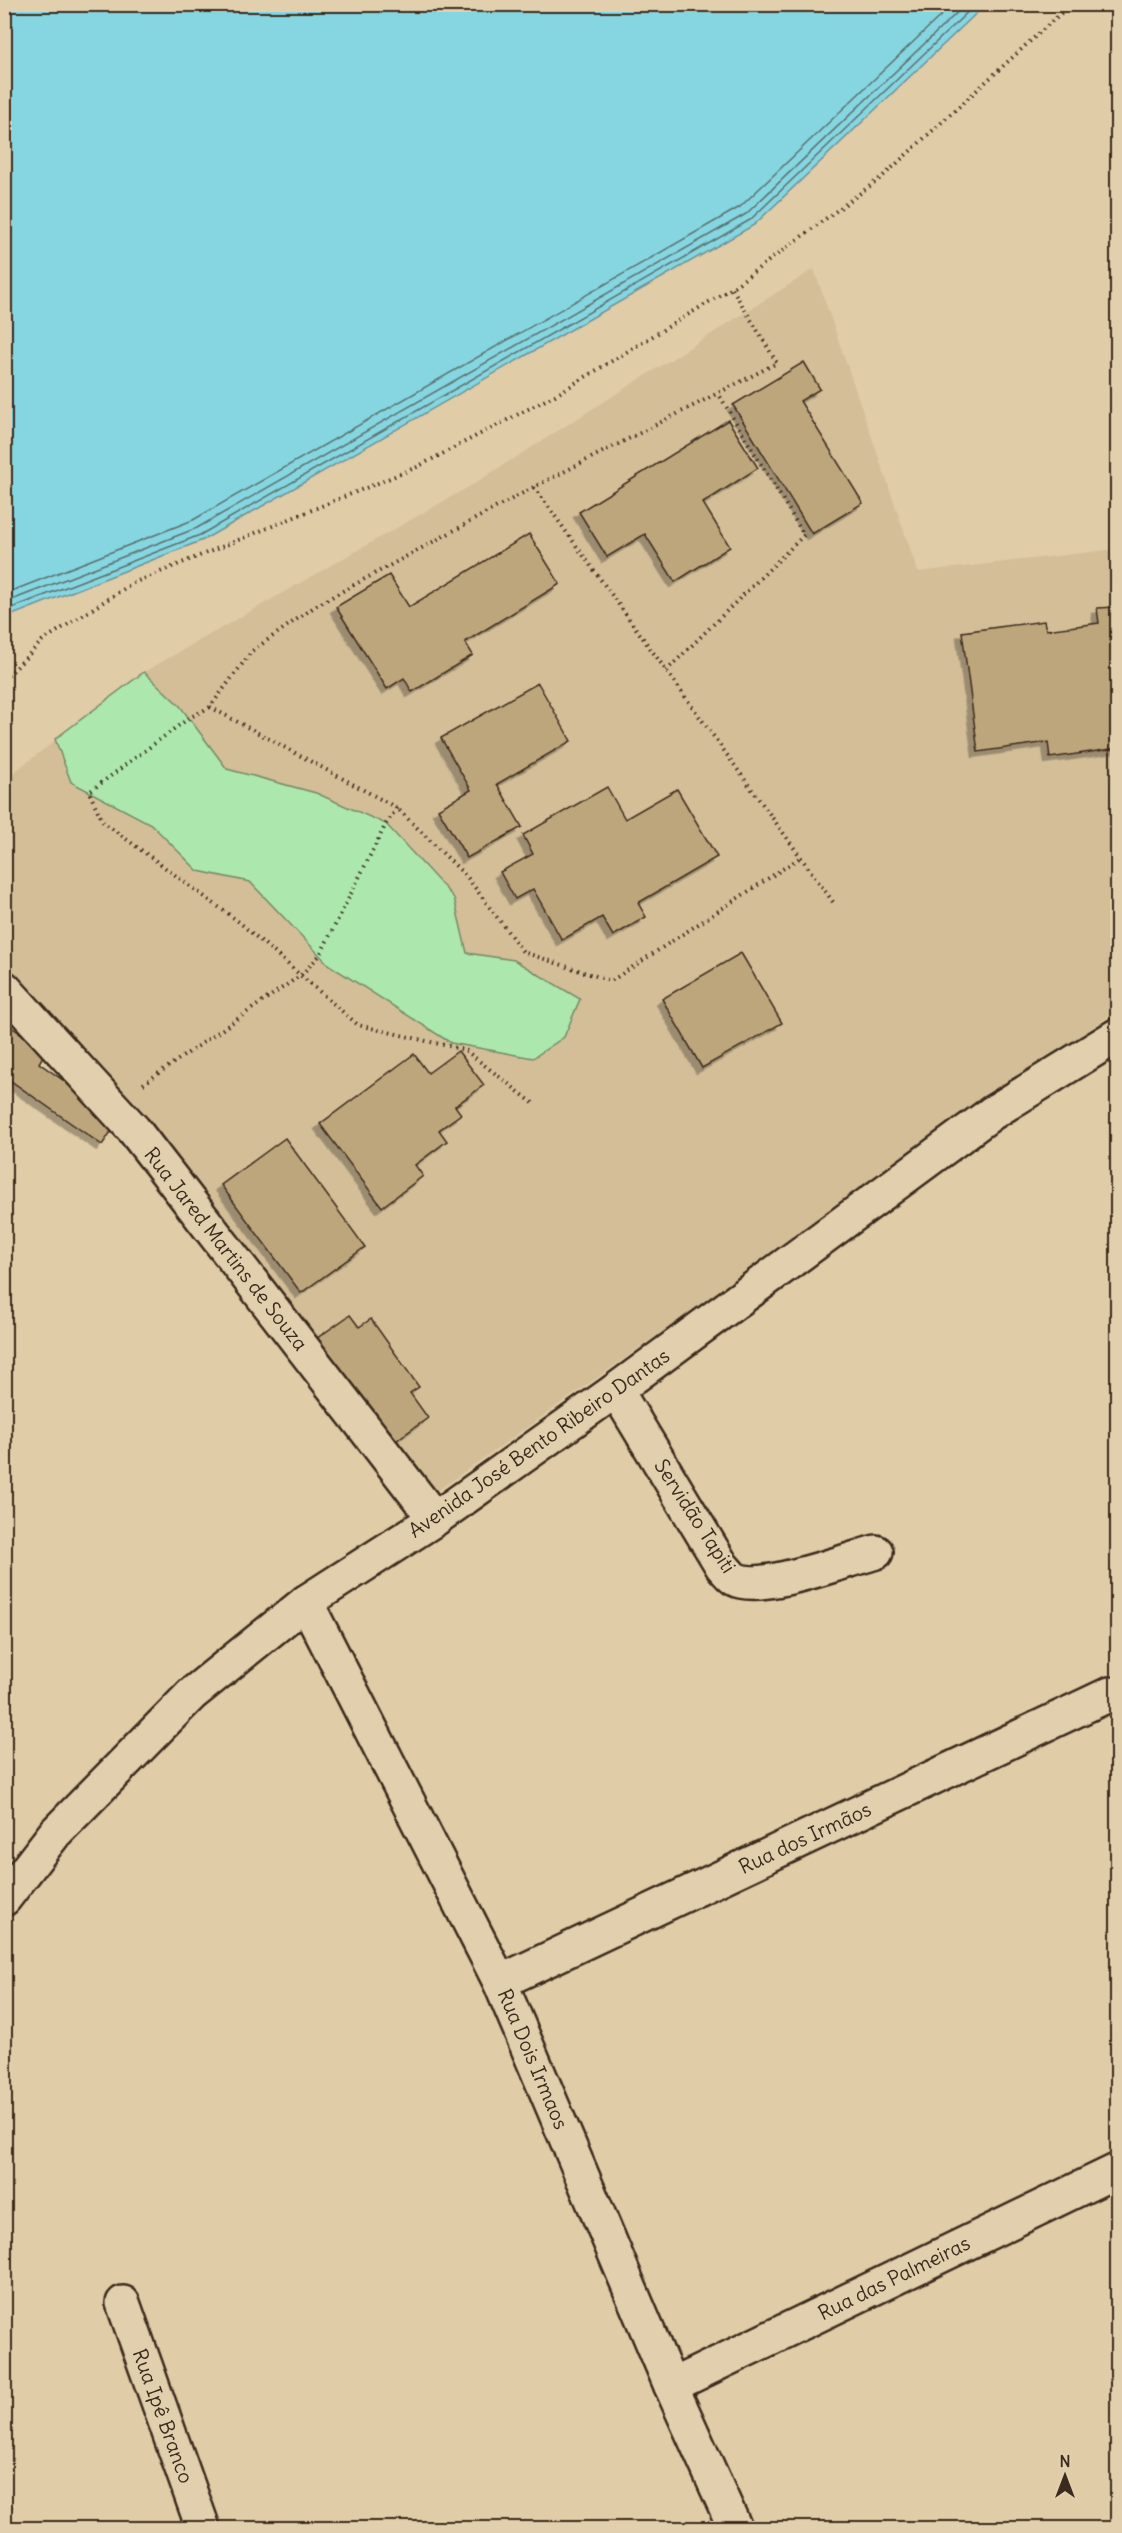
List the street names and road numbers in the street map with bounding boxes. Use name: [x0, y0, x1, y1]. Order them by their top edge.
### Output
street label: Rua Jared Martins de Souza: [139, 1142, 314, 1355]
street label: Avenida José Bento Ribeiro Dantas: [403, 1343, 674, 1543]
street label: Servidão Tapiti: [649, 1454, 742, 1577]
street label: Rua dos Irmãos: [735, 1796, 875, 1879]
street label: Rua Dois Irmaos: [493, 1985, 574, 2133]
street label: Rua das Palmeiras: [814, 2230, 974, 2325]
street label: Rua Ipê Branco: [128, 2345, 199, 2486]

